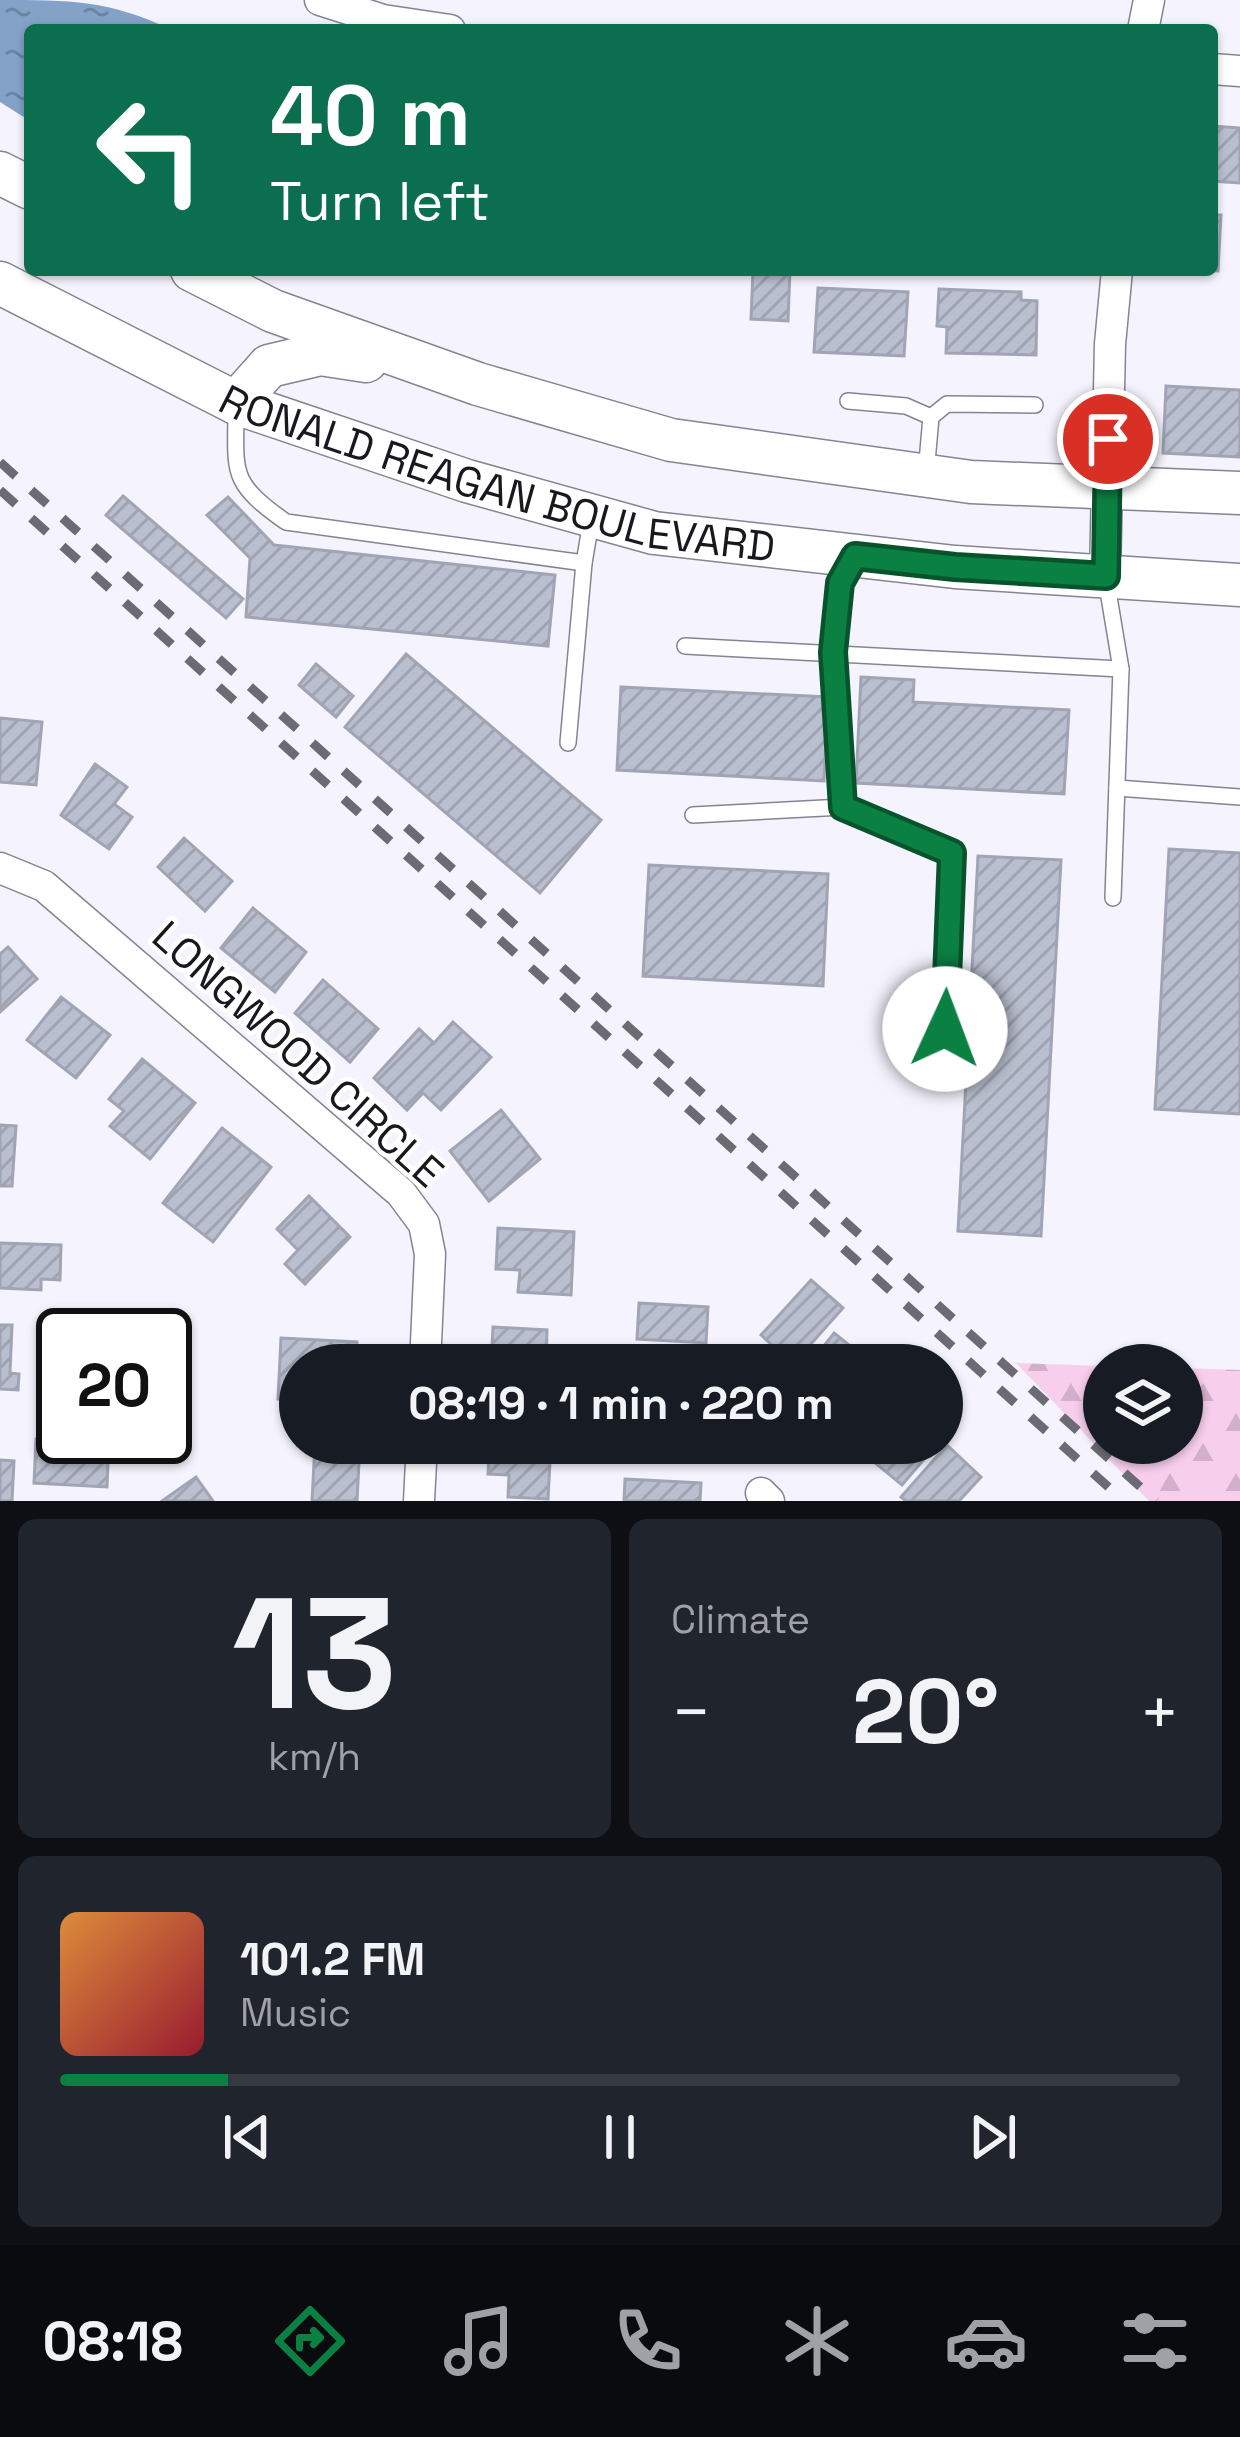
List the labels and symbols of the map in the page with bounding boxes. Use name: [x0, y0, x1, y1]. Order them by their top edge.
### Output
street label: RONALD REAGAN BOULEVARD: [210, 373, 778, 573]
pin: [1057, 388, 1159, 490]
street label: LONGWOOD CIRCLE: [142, 909, 454, 1199]
position arrow: [882, 966, 1008, 1092]
speed limit sign: 20: [36, 1308, 192, 1464]

